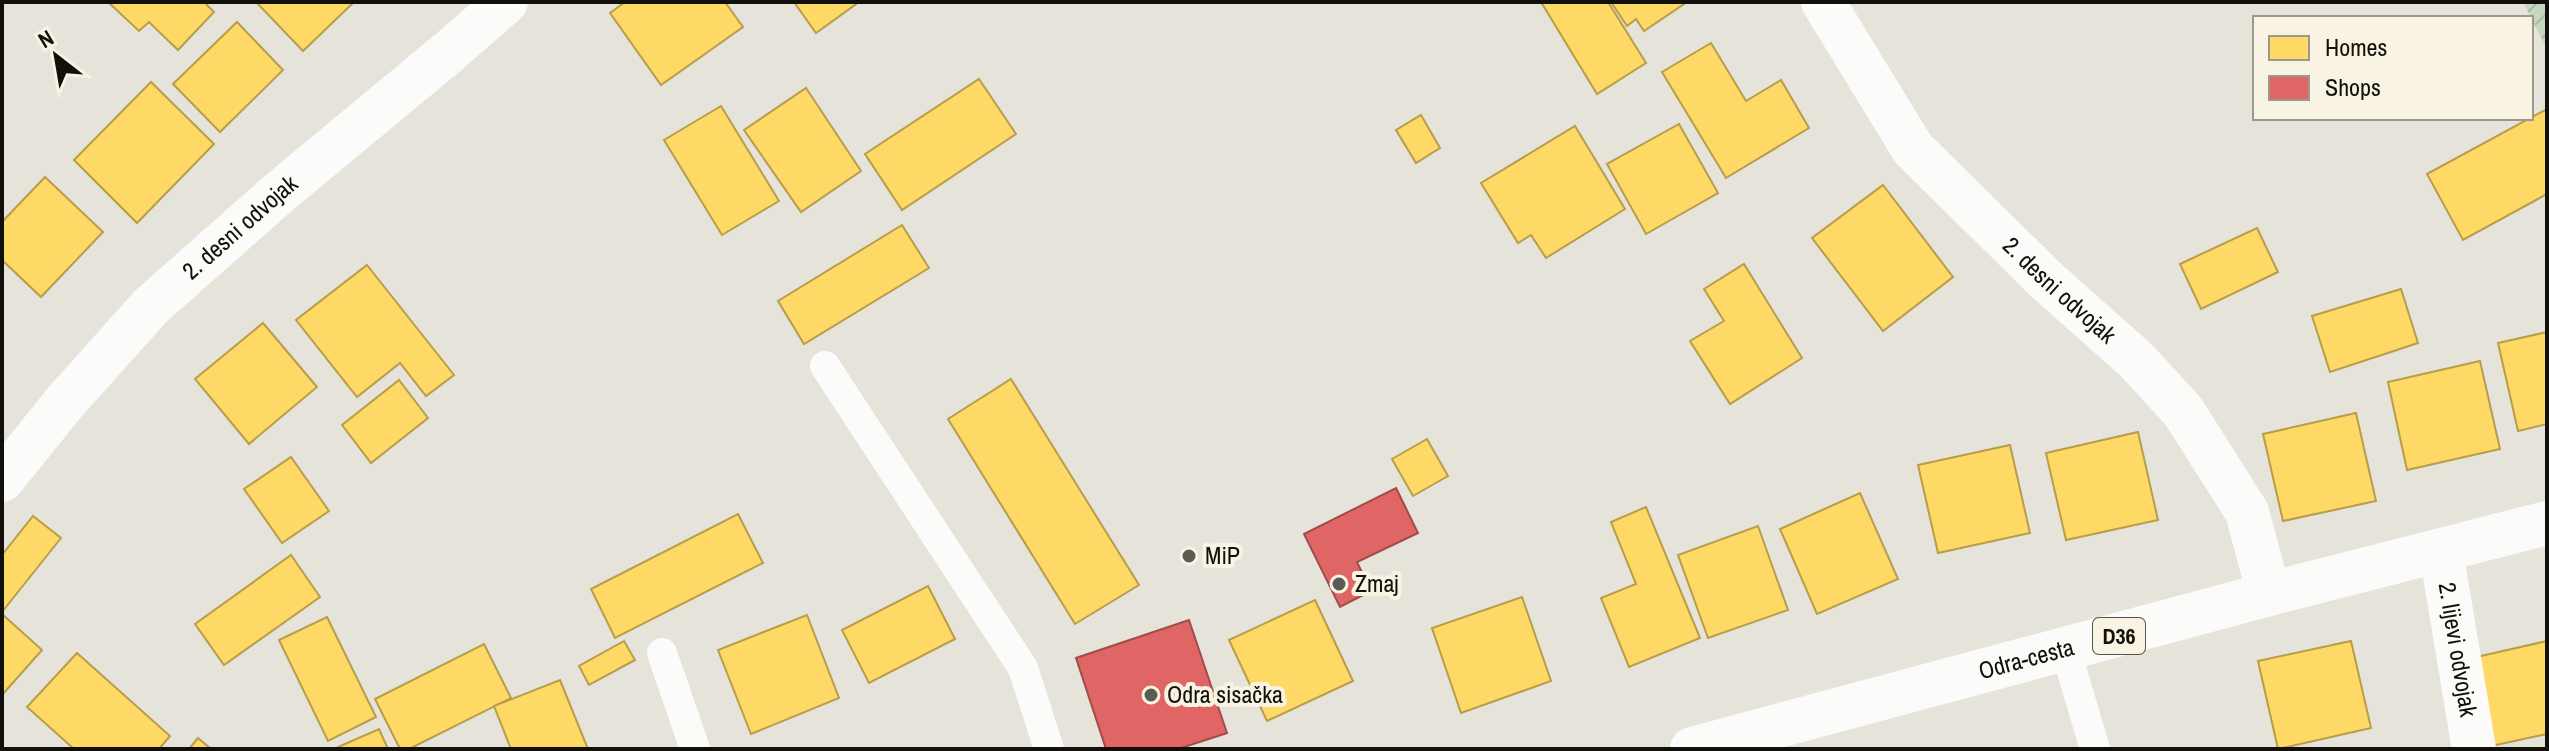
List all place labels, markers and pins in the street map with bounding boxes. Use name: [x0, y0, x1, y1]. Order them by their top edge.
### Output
place label: MiP: [1205, 539, 1240, 571]
marker: MiP: [1180, 547, 1198, 565]
place label: Zmaj: [1355, 567, 1399, 599]
marker: Zmaj: [1330, 575, 1348, 593]
place label: Odra sisačka: [1167, 678, 1283, 710]
marker: Odra sisačka: [1142, 686, 1160, 704]

